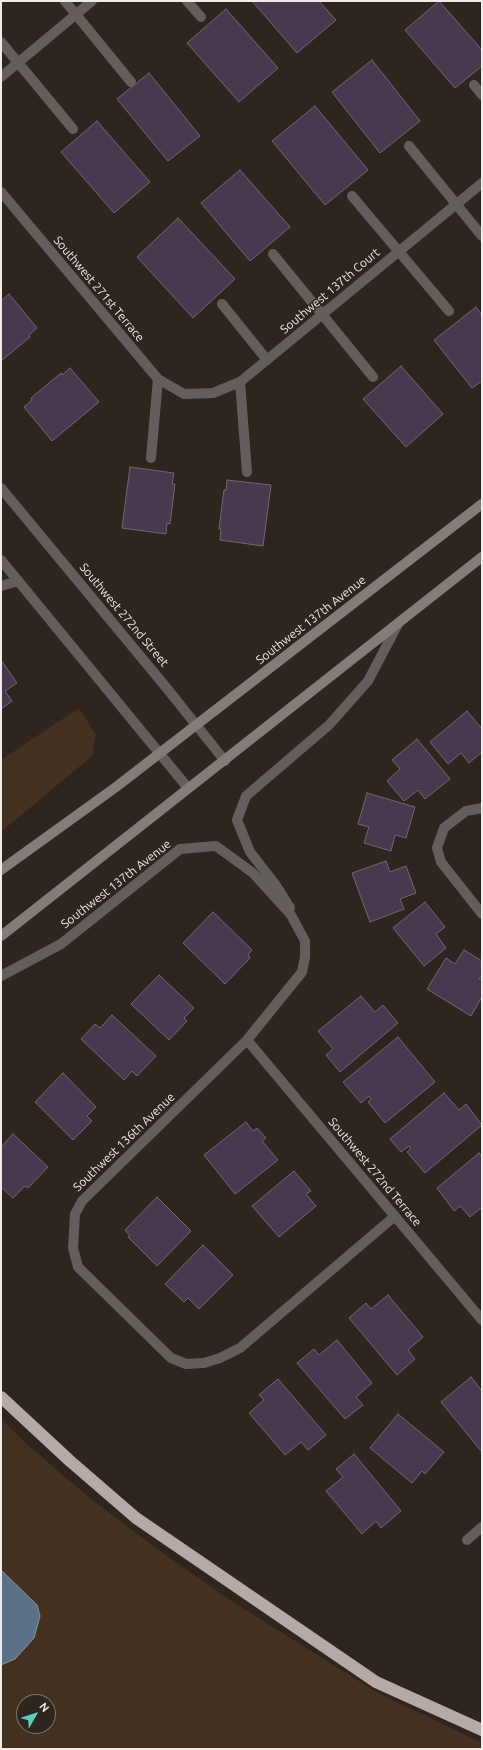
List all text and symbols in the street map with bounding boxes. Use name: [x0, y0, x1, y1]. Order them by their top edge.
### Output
street label: Southwest 271st Terrace: [51, 233, 147, 345]
street label: Southwest 137th Court: [277, 245, 383, 337]
street label: Southwest 272nd Street: [76, 560, 172, 670]
street label: Southwest 137th Avenue: [253, 573, 369, 667]
street label: Southwest 137th Avenue: [58, 837, 174, 931]
street label: Southwest 136th Avenue: [70, 1090, 178, 1194]
street label: Southwest 272nd Terrace: [325, 1115, 425, 1229]
north arrow: [16, 1694, 56, 1734]
text: N: [37, 1700, 52, 1714]

